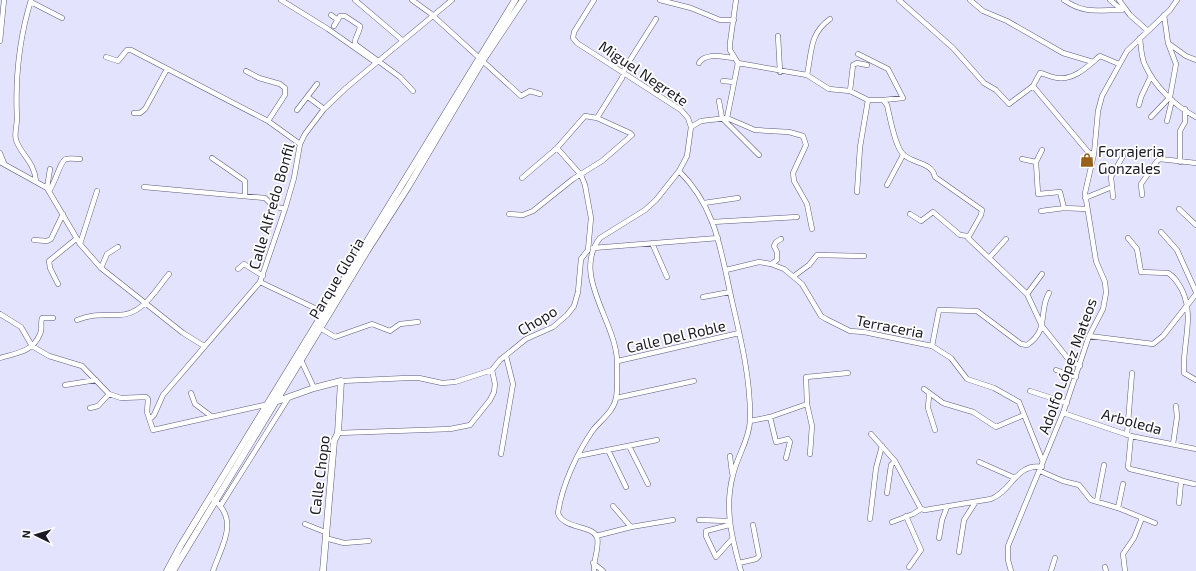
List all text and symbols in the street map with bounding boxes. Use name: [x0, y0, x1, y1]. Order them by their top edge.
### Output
street label: Miguel Negrete: [596, 36, 692, 110]
street label: Calle Alfredo Bonfil: [244, 140, 298, 271]
place label: Forrajeria Gonzales: [1098, 142, 1164, 177]
shop icon: Forrajeria Gonzales: [1079, 152, 1095, 168]
street label: Parque Gloria: [305, 234, 367, 322]
street label: Adolfo López Mateos: [1034, 295, 1100, 437]
street label: Chopo: [514, 301, 560, 339]
street label: Terraceria: [855, 311, 925, 341]
street label: Calle Del Roble: [625, 316, 727, 356]
street label: Arboleda: [1100, 404, 1164, 438]
street label: Calle Chopo: [305, 434, 333, 516]
north arrow: [16, 515, 56, 555]
text: N: [19, 530, 32, 539]

